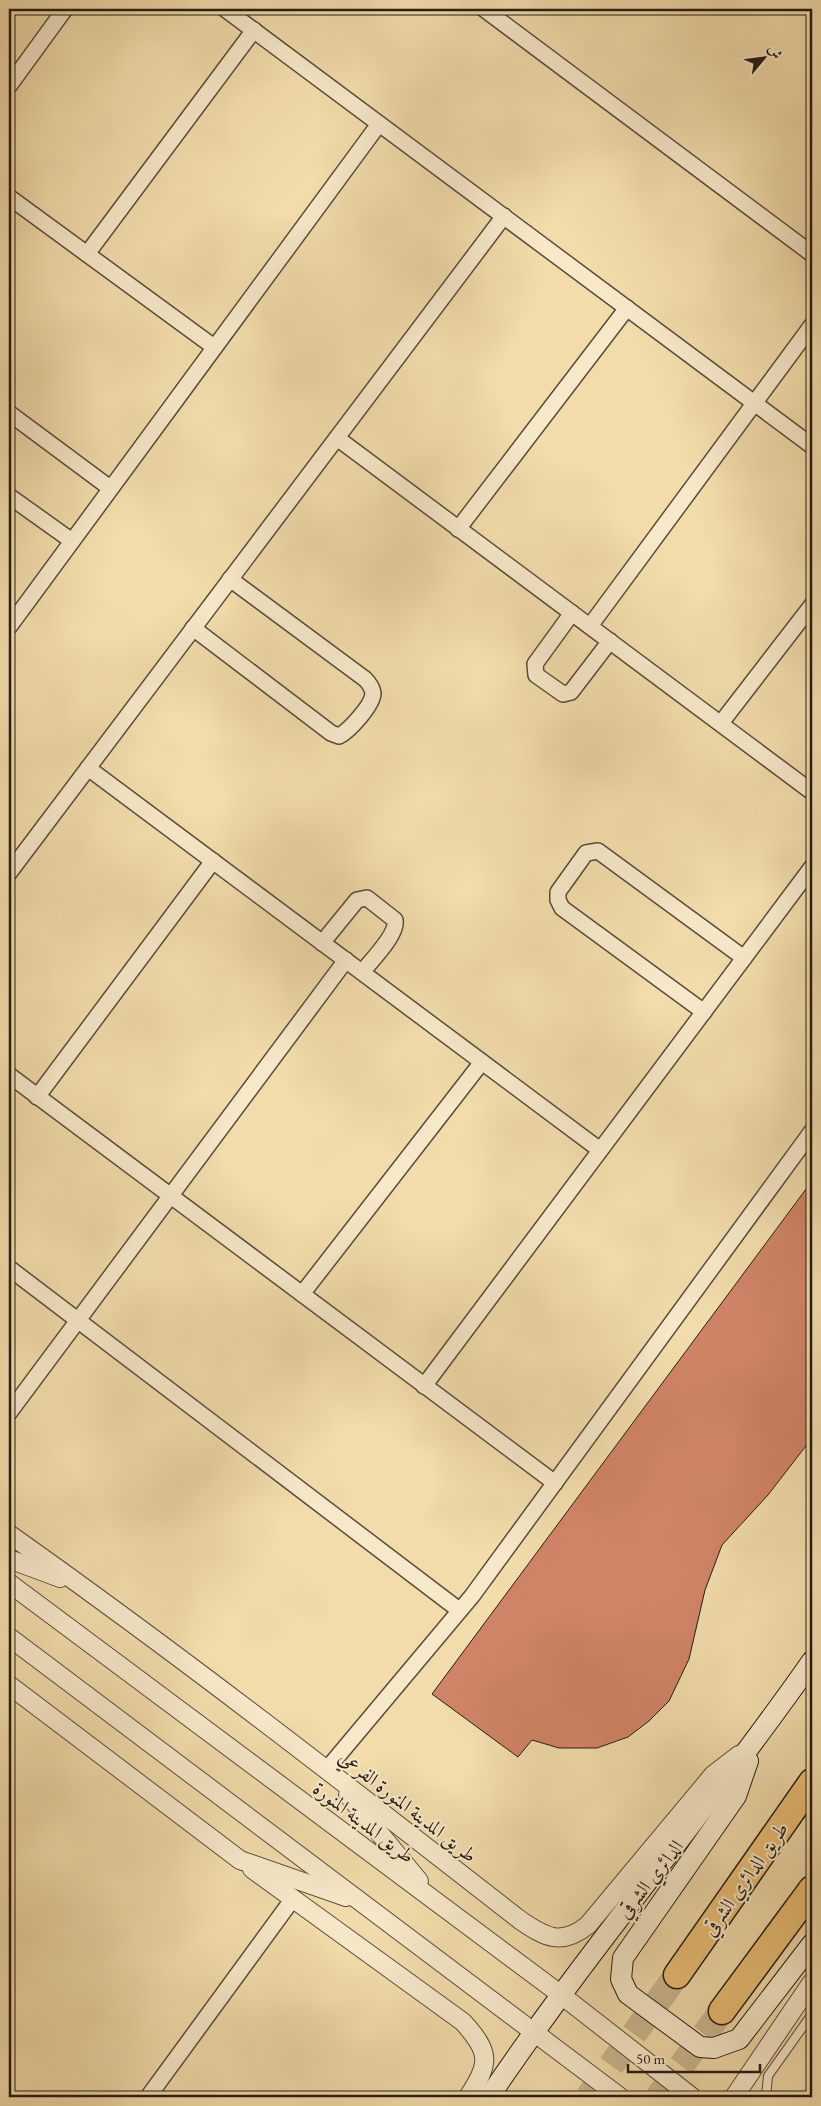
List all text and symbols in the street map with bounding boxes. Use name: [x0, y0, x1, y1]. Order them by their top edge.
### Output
north arrow: [738, 32, 788, 82]
text: ش: [764, 41, 787, 62]
street label: طريق المدينة المنورة الفرعي: [334, 1745, 482, 1867]
street label: طريق المدينة المنورة: [309, 1776, 419, 1868]
street label: طريق الدائري الشرقي: [696, 1817, 796, 1943]
street label: الدائري الشرقي: [611, 1834, 691, 1926]
scale bar: [628, 2041, 761, 2073]
text: 50 m: [636, 2049, 665, 2068]

